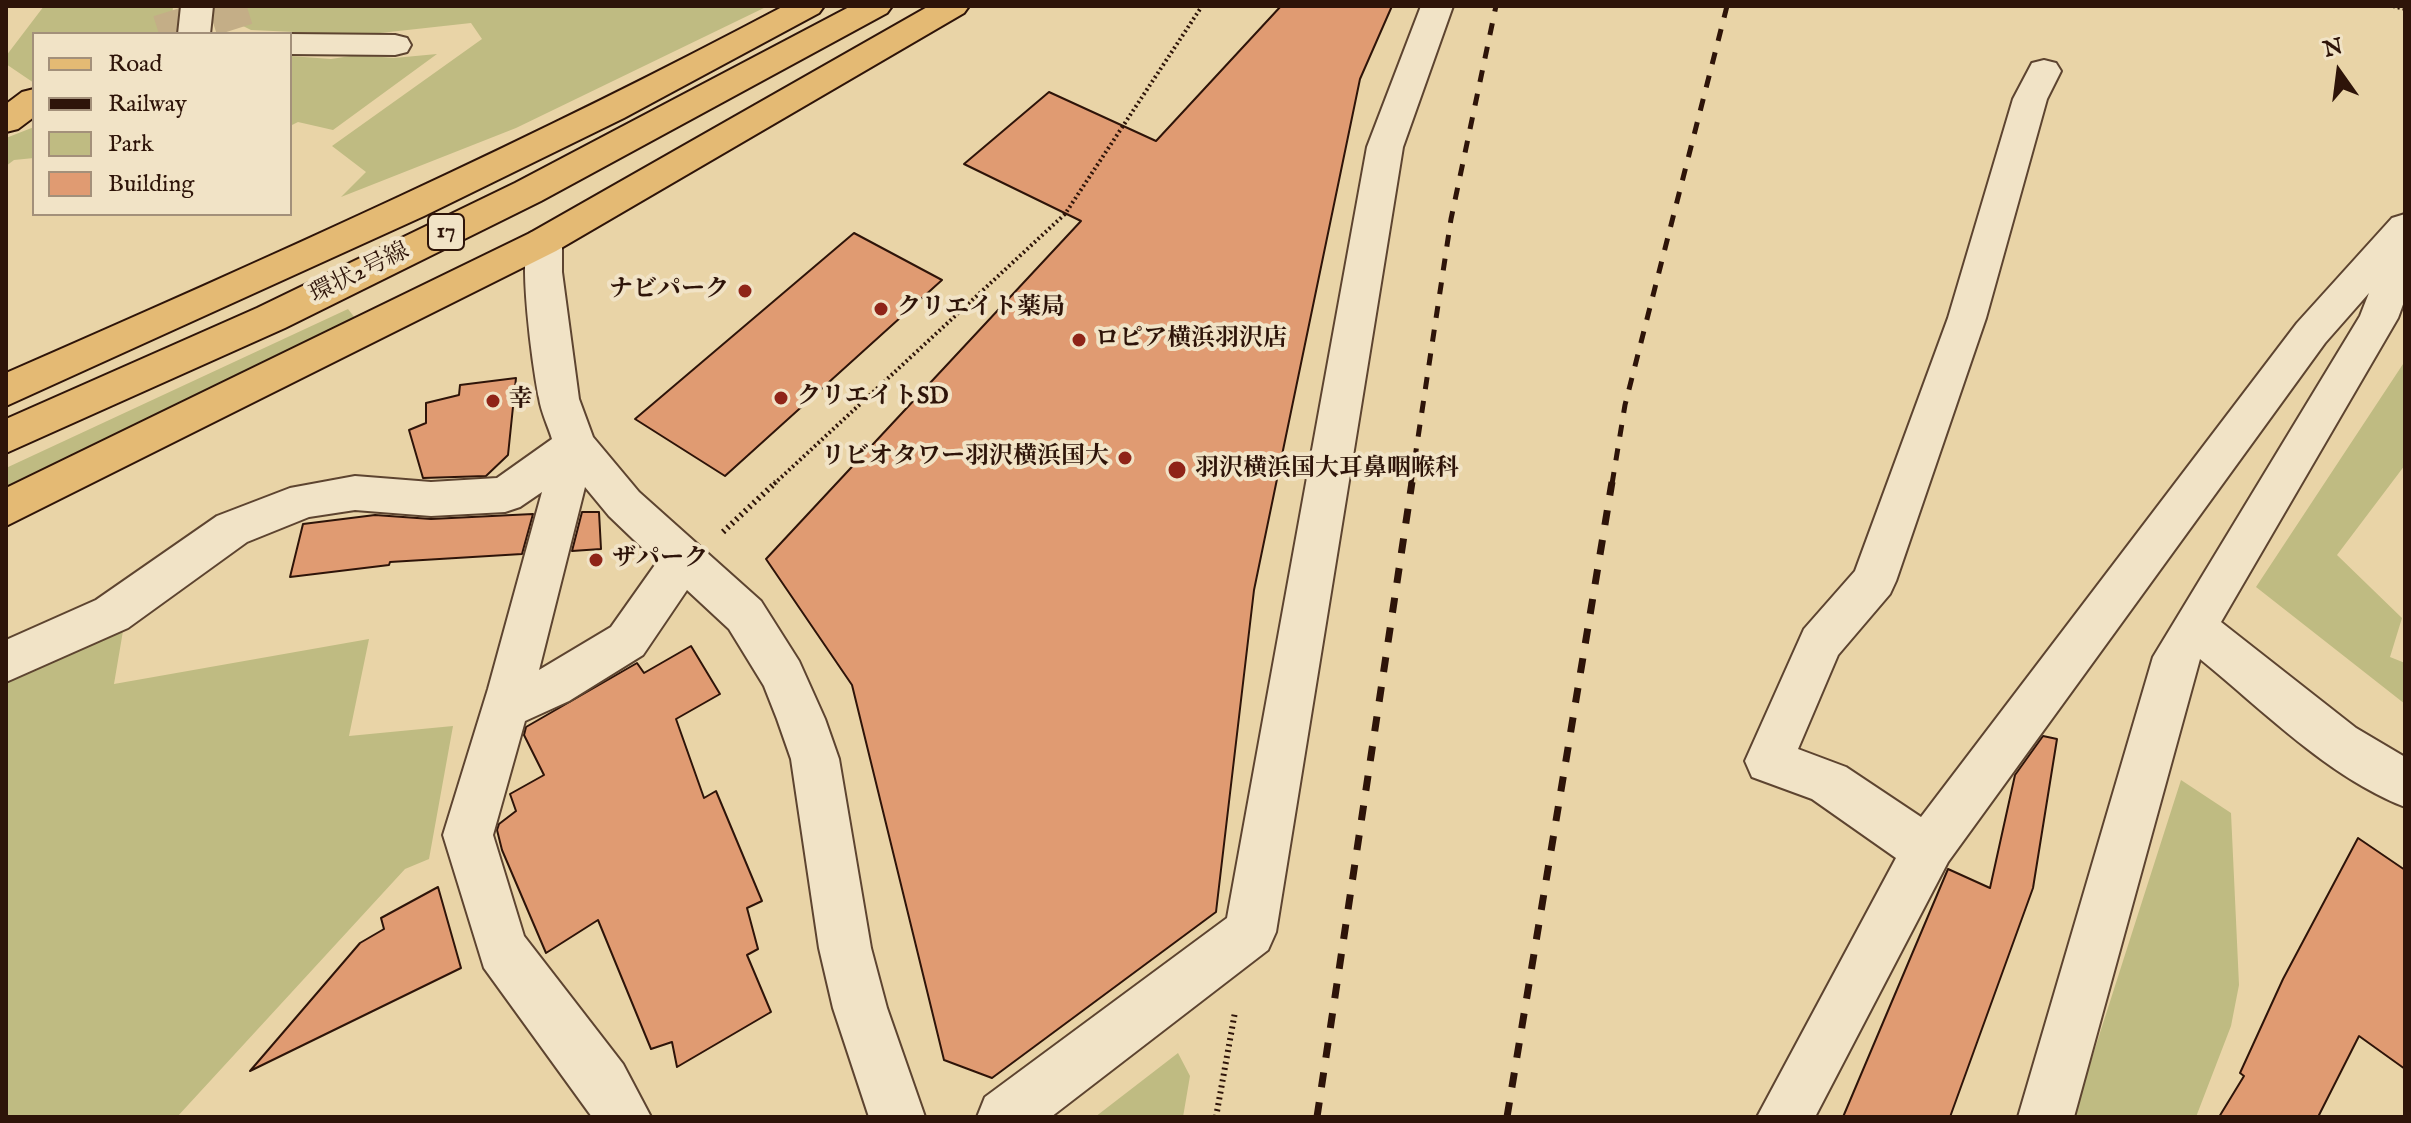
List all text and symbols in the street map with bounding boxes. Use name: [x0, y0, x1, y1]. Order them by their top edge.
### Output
legend: [32, 32, 292, 216]
north arrow: [2299, 32, 2379, 112]
text: N: [2321, 33, 2346, 65]
text: Road: [108, 49, 162, 80]
text: Railway: [108, 89, 187, 120]
text: Park: [108, 129, 154, 160]
text: Building: [108, 169, 194, 200]
road number: 17: [428, 214, 464, 250]
street label: 環状2号線: [305, 238, 415, 310]
place label: ナビパーク: [609, 277, 729, 305]
marker: ナビパーク: [736, 282, 754, 300]
place label: クリエイト薬局: [897, 295, 1065, 323]
marker: クリエイト薬局: [872, 300, 890, 318]
place label: ロピア横浜羽沢店: [1095, 326, 1287, 354]
marker: ロピア横浜羽沢店: [1070, 331, 1088, 349]
place label: クリエイトSD: [797, 384, 949, 412]
place label: 幸: [509, 387, 533, 415]
marker: クリエイトSD: [772, 389, 790, 407]
marker: 幸: [484, 392, 502, 410]
place label: リビオタワー羽沢横浜国大: [821, 444, 1109, 472]
marker: リビオタワー羽沢横浜国大: [1116, 449, 1134, 467]
place label: 羽沢横浜国大耳鼻咽喉科: [1195, 456, 1459, 484]
marker: 羽沢横浜国大耳鼻咽喉科: [1166, 459, 1188, 481]
place label: ザパーク: [612, 546, 708, 574]
marker: ザパーク: [587, 551, 605, 569]

